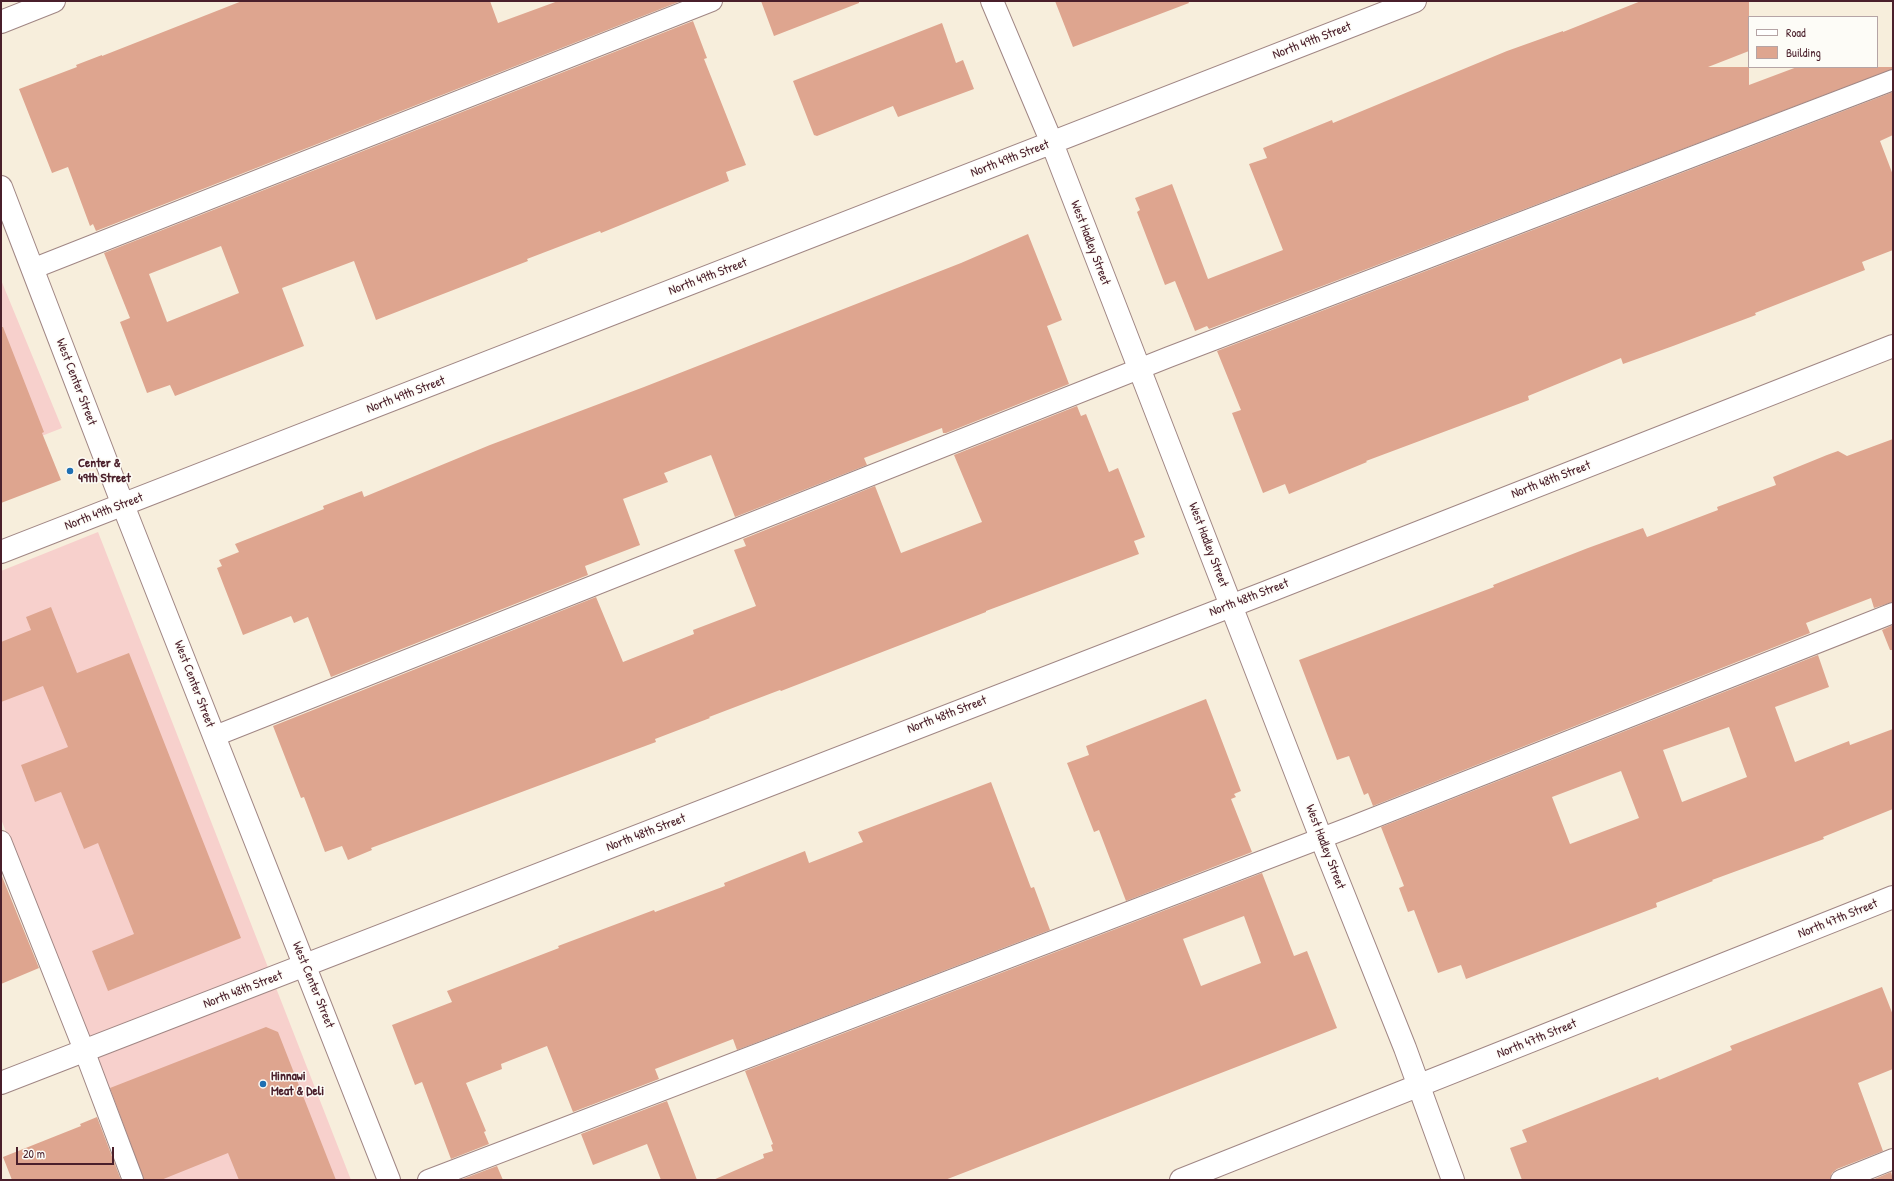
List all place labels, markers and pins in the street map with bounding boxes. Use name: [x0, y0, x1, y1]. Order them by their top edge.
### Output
place label: Center & 49th Street: [78, 456, 131, 487]
marker: Center & 49th Street: [65, 466, 75, 476]
place label: Hinnawi Meat & Deli: [271, 1069, 324, 1100]
marker: Hinnawi Meat & Deli: [258, 1079, 268, 1089]

